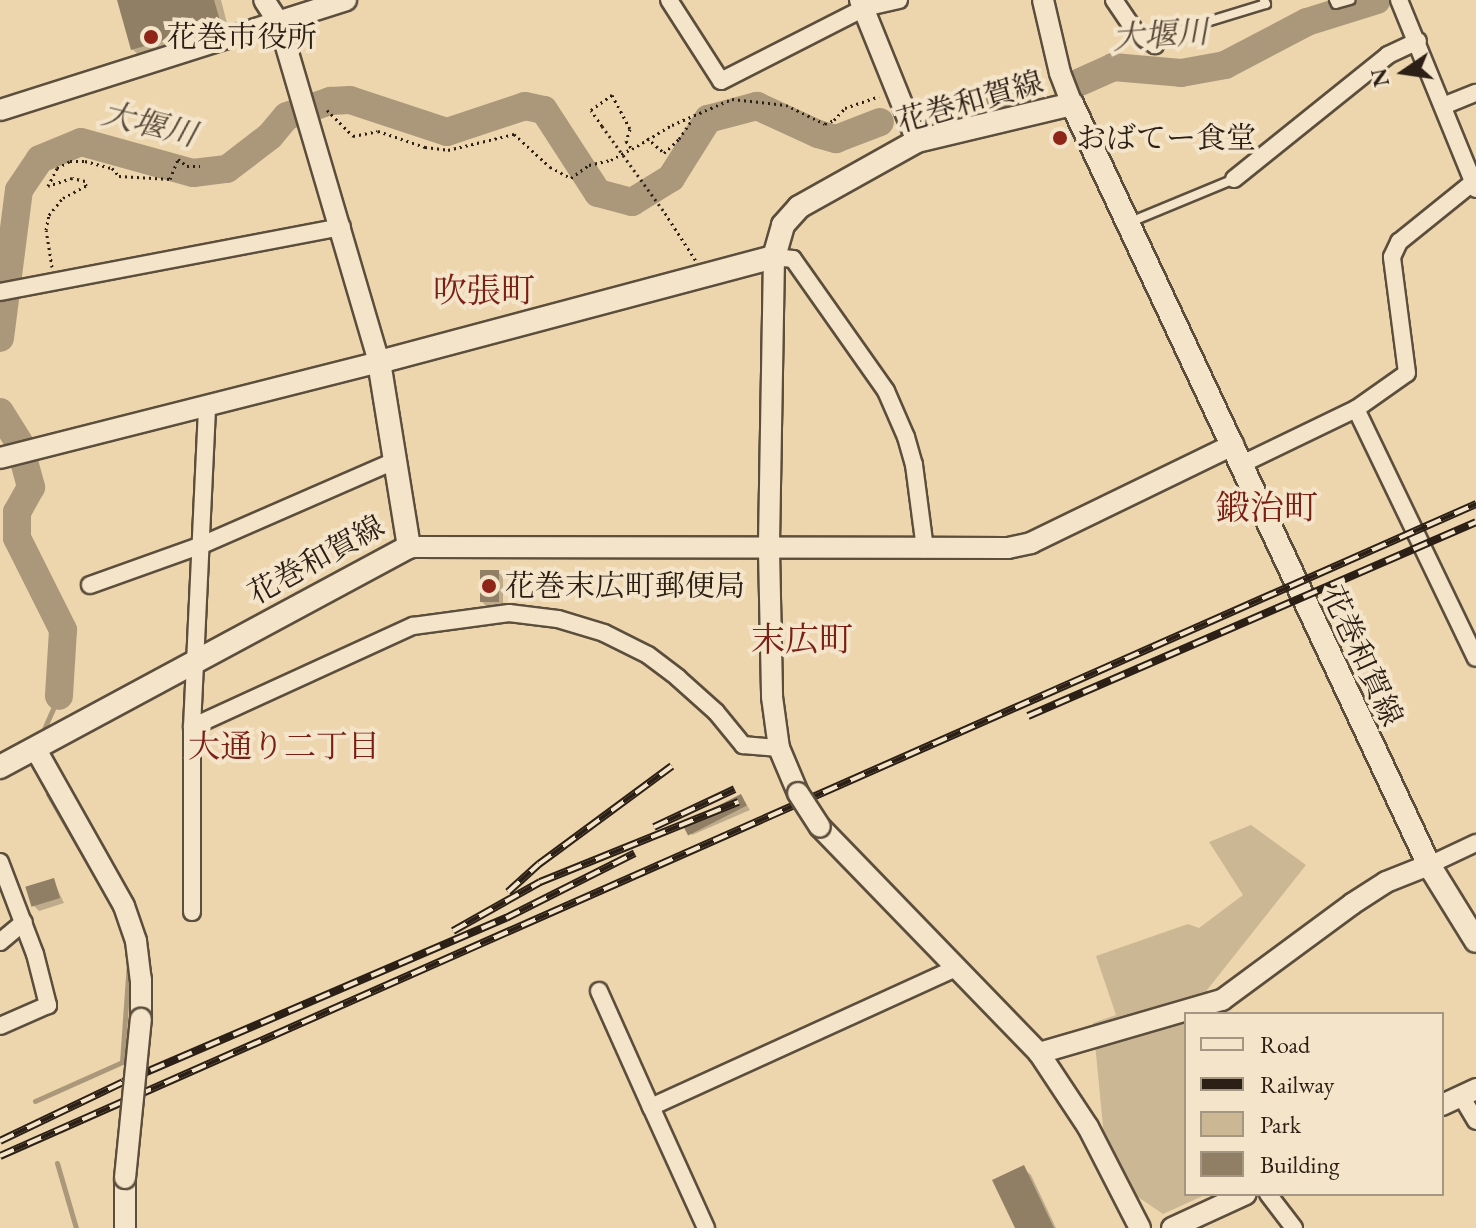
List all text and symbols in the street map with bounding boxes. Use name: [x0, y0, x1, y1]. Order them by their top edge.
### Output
water label: 大堰川: [1111, 12, 1209, 58]
place label: 花巻市役所: [167, 19, 317, 55]
marker: 花巻市役所: [142, 28, 160, 46]
north arrow: [1364, 32, 1444, 112]
street label: 花巻和賀線: [893, 64, 1047, 140]
text: N: [1364, 66, 1396, 89]
water label: 大堰川: [98, 94, 200, 154]
place label: おばてー食堂: [1076, 120, 1256, 156]
marker: おばてー食堂: [1051, 129, 1069, 147]
district label: 吹張町: [433, 271, 535, 311]
district label: 鍛治町: [1216, 488, 1318, 528]
street label: 花巻和賀線: [242, 508, 390, 612]
place label: 花巻末広町郵便局: [505, 568, 745, 604]
marker: 花巻末広町郵便局: [480, 577, 498, 595]
street label: 花巻和賀線: [1314, 580, 1410, 732]
district label: 末広町: [751, 620, 853, 660]
district label: 大通り二丁目: [188, 727, 380, 765]
legend: [1184, 1012, 1444, 1196]
text: Road: [1260, 1029, 1310, 1060]
text: Railway: [1260, 1069, 1334, 1100]
text: Park: [1260, 1109, 1301, 1140]
text: Building: [1260, 1149, 1340, 1180]

